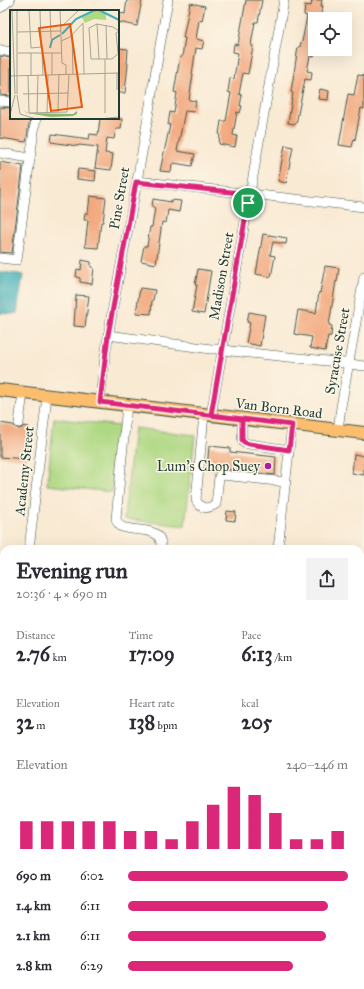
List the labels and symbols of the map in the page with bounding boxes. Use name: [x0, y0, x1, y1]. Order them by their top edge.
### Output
inset map: [10, 10, 119, 119]
street label: Pine Street: [106, 166, 133, 231]
pin: [231, 186, 265, 220]
street label: Madison Street: [205, 231, 238, 321]
street label: Syracuse Street: [322, 306, 353, 396]
street label: Van Born Road: [234, 395, 323, 422]
street label: Academy Street: [11, 425, 38, 518]
place label: Lum's Chop Suey: [157, 458, 260, 475]
marker: Lum's Chop Suey: [263, 461, 273, 471]

